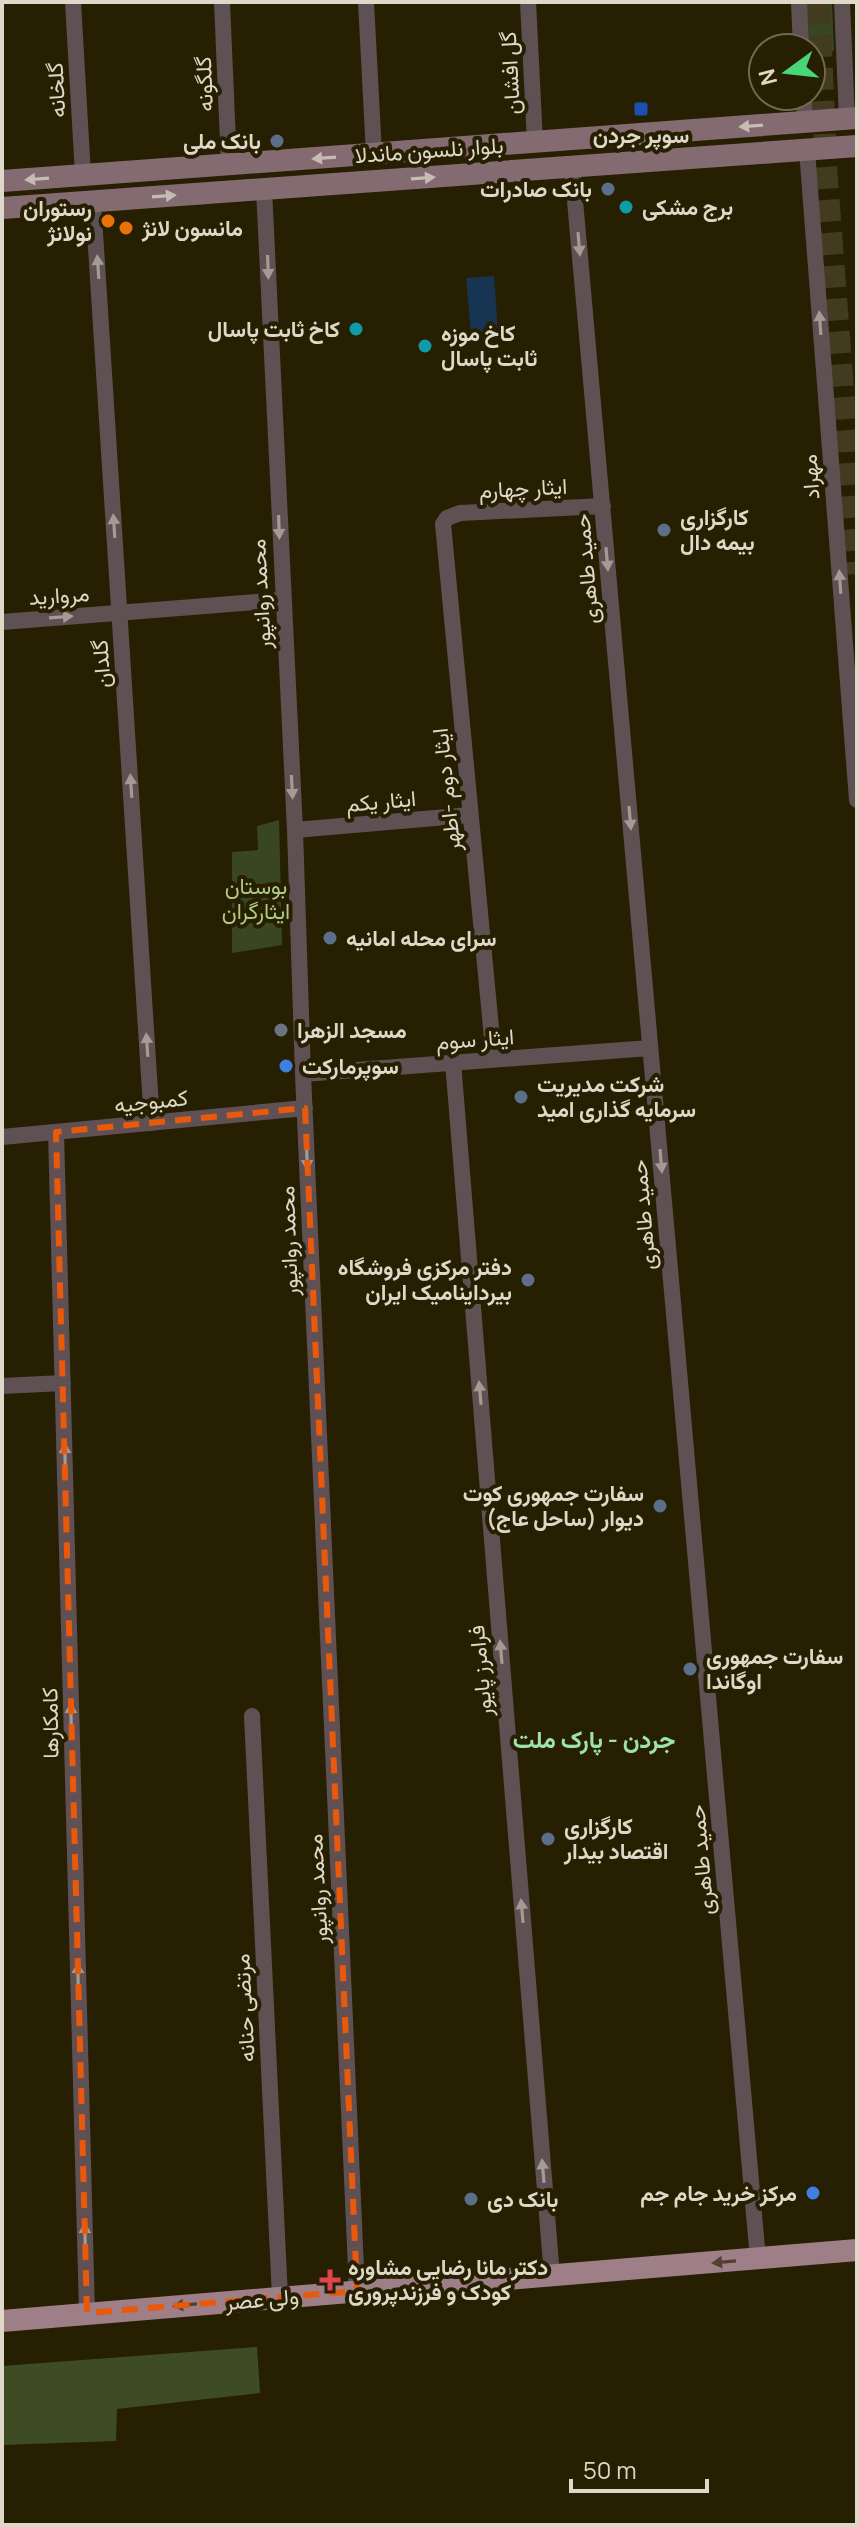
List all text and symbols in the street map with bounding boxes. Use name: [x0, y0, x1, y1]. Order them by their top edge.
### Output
street label: گل‌ افشان: [493, 30, 527, 115]
north arrow: [747, 32, 827, 112]
street label: گلگونه: [188, 56, 220, 112]
street label: گلخانه: [40, 61, 72, 118]
text: N: [751, 66, 784, 89]
marker: سوپر جردن: [632, 100, 650, 118]
place label: سوپر جردن: [593, 120, 689, 151]
one-way arrow: [738, 120, 763, 133]
place label: بانک ملی: [183, 126, 261, 156]
street label: بلوار نلسون ماندلا: [354, 130, 504, 170]
marker: بانک ملی: [268, 132, 286, 150]
one-way arrow: [311, 151, 336, 164]
one-way arrow: [411, 171, 436, 184]
one-way arrow: [24, 173, 49, 186]
place label: بانک صادرات: [480, 174, 592, 204]
marker: بانک صادرات: [599, 180, 617, 198]
one-way arrow: [152, 189, 177, 202]
place label: برج مشکی: [642, 192, 733, 222]
place label: رستوران نولانژ: [23, 193, 92, 248]
marker: برج مشکی: [617, 198, 635, 216]
marker: رستوران نولانژ: [99, 212, 117, 230]
place label: مانسون لانژ: [141, 213, 243, 243]
marker: مانسون لانژ: [117, 219, 135, 237]
one-way arrow: [573, 232, 586, 257]
one-way arrow: [91, 254, 104, 279]
one-way arrow: [261, 255, 274, 280]
one-way arrow: [813, 310, 826, 335]
place label: کاخ ثابت پاسال: [208, 314, 340, 345]
place label: کاخ موزه ثابت پاسال: [441, 318, 538, 374]
marker: کاخ ثابت پاسال: [347, 320, 365, 338]
marker: کاخ موزه ثابت پاسال: [416, 337, 434, 355]
street label: مهراد: [793, 453, 827, 501]
street label: ایثار چهارم: [478, 471, 568, 505]
place label: کارگزاری بیمه دال: [680, 502, 755, 557]
street label: حمید طاهری: [566, 512, 606, 626]
one-way arrow: [107, 513, 120, 538]
one-way arrow: [273, 515, 286, 540]
marker: کارگزاری بیمه دال: [655, 521, 673, 539]
street label: محمد روانپور: [242, 538, 278, 651]
one-way arrow: [601, 547, 614, 572]
one-way arrow: [833, 569, 846, 594]
street label: مروارید: [28, 578, 90, 612]
one-way arrow: [49, 610, 74, 623]
street label: گلدان: [84, 639, 118, 689]
street label: ایثار دوم -اطهر: [425, 727, 468, 854]
one-way arrow: [124, 773, 137, 798]
one-way arrow: [286, 775, 299, 800]
street label: ایثار یکم: [345, 783, 417, 819]
one-way arrow: [624, 806, 637, 831]
park label: بوستان ایثارگران: [222, 871, 290, 926]
place label: سرای محله امانیه: [346, 923, 497, 953]
marker: سرای محله امانیه: [321, 929, 339, 947]
place label: مسجد الزهرا: [297, 1015, 407, 1045]
marker: مسجد الزهرا: [272, 1021, 290, 1039]
street label: ایثار سوم: [435, 1021, 515, 1057]
one-way arrow: [141, 1032, 154, 1057]
place label: سوپرمارکت: [302, 1051, 399, 1082]
marker: سوپرمارکت: [277, 1057, 295, 1075]
place label: شرکت مدیریت سرمایه گذاری امید: [537, 1069, 696, 1124]
street label: کمبوجیه: [113, 1082, 190, 1120]
marker: شرکت مدیریت سرمایه گذاری امید: [512, 1088, 530, 1106]
one-way arrow: [300, 1146, 313, 1171]
one-way arrow: [654, 1149, 667, 1174]
street label: حمید طاهری: [623, 1158, 663, 1272]
street label: محمد روانپور: [271, 1185, 305, 1298]
place label: دفتر مرکزی فروشگاه بیرداینامیک ایران: [338, 1252, 512, 1307]
marker: دفتر مرکزی فروشگاه بیرداینامیک ایران: [519, 1271, 537, 1289]
one-way arrow: [473, 1380, 486, 1405]
one-way arrow: [58, 1442, 71, 1467]
place label: سفارت جمهوری کوت دیوار (ساحل عاج): [463, 1478, 644, 1533]
marker: سفارت جمهوری کوت دیوار (ساحل عاج): [651, 1497, 669, 1515]
street label: فرامرز پایور: [461, 1624, 499, 1719]
one-way arrow: [494, 1639, 507, 1664]
place label: سفارت جمهوری اوگاندا: [706, 1641, 843, 1696]
marker: سفارت جمهوری اوگاندا: [681, 1660, 699, 1678]
street label: کامکارها: [34, 1687, 66, 1759]
one-way arrow: [65, 1702, 78, 1727]
district label: جردن - پارک ملت: [513, 1722, 675, 1756]
street label: حمید طاهری: [681, 1803, 721, 1917]
place label: کارگزاری اقتصاد بیدار: [563, 1811, 668, 1866]
marker: کارگزاری اقتصاد بیدار: [539, 1830, 557, 1848]
street label: محمد روانپور: [299, 1833, 335, 1946]
one-way arrow: [515, 1898, 528, 1923]
street label: مرتضی حنانه: [226, 1953, 262, 2063]
one-way arrow: [72, 1962, 84, 1987]
one-way arrow: [536, 2158, 549, 2183]
place label: مرکز خرید جام جم: [640, 2178, 797, 2208]
place label: بانک دی: [487, 2184, 558, 2214]
marker: مرکز خرید جام جم: [804, 2184, 822, 2202]
marker: بانک دی: [462, 2190, 480, 2208]
one-way arrow: [78, 2222, 91, 2247]
place label: دکتر مانا رضایی مشاوره کودک و فرزندپروری: [348, 2252, 548, 2308]
one-way arrow: [711, 2256, 736, 2269]
marker: دکتر مانا رضایی مشاوره کودک و فرزندپروری: [319, 2269, 341, 2291]
street label: ولی عصر: [223, 2281, 300, 2317]
one-way arrow: [172, 2299, 197, 2312]
scale bar: [571, 2443, 707, 2493]
text: 50 m: [583, 2453, 637, 2486]

